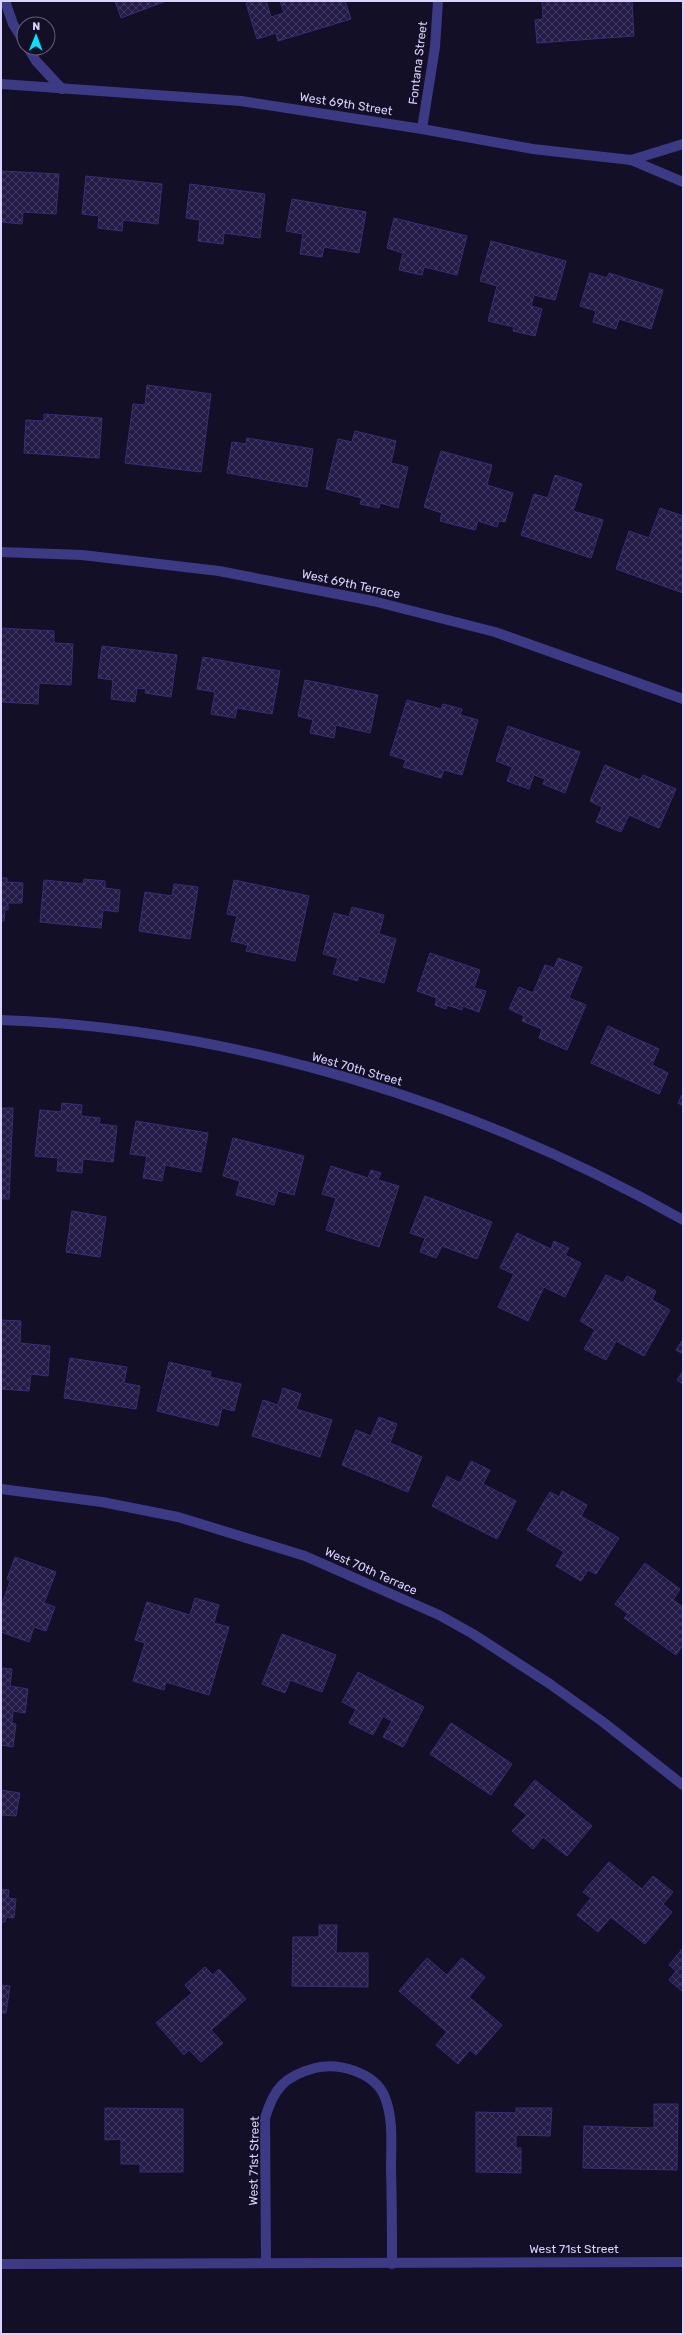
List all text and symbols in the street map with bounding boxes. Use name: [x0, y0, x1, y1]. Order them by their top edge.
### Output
north arrow: [16, 16, 56, 56]
text: N: [32, 20, 40, 33]
street label: Fontana Street: [406, 20, 430, 105]
street label: West 69th Street: [299, 90, 394, 118]
street label: West 69th Terrace: [300, 567, 402, 601]
street label: West 70th Street: [310, 1049, 404, 1089]
street label: West 70th Terrace: [323, 1544, 420, 1598]
street label: West 71st Street: [246, 2116, 262, 2206]
street label: West 71st Street: [529, 2242, 619, 2256]

